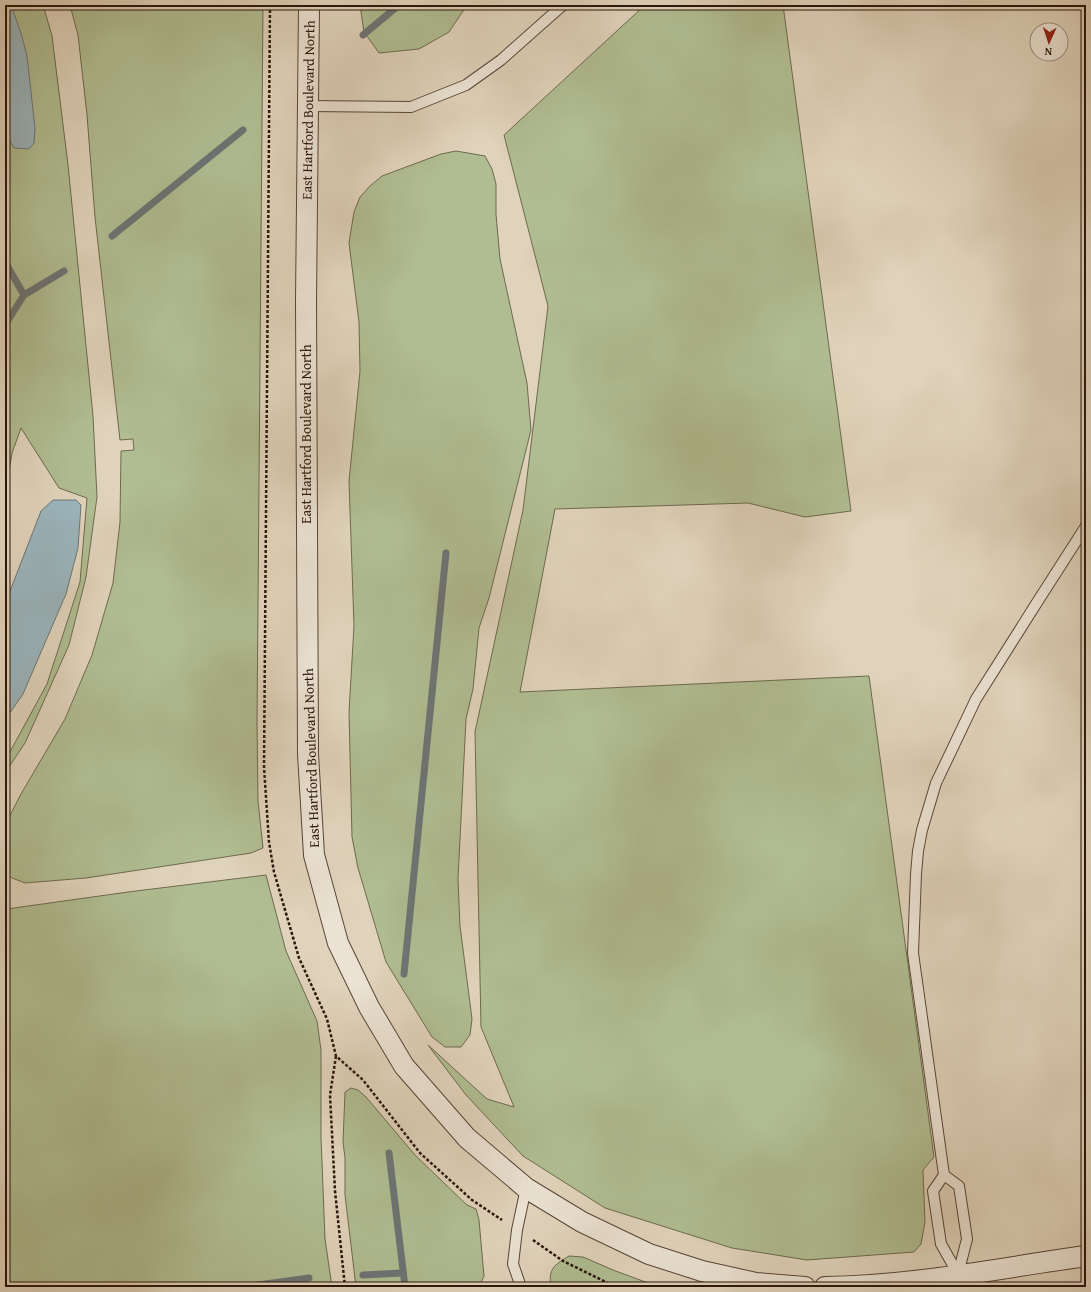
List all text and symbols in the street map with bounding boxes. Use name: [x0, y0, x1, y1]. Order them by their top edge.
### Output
street label: East Hartford Boulevard North: [296, 20, 320, 200]
north arrow: [1029, 22, 1069, 62]
text: N: [1044, 44, 1053, 60]
street label: East Hartford Boulevard North: [296, 344, 316, 524]
street label: East Hartford Boulevard North: [298, 668, 324, 848]

